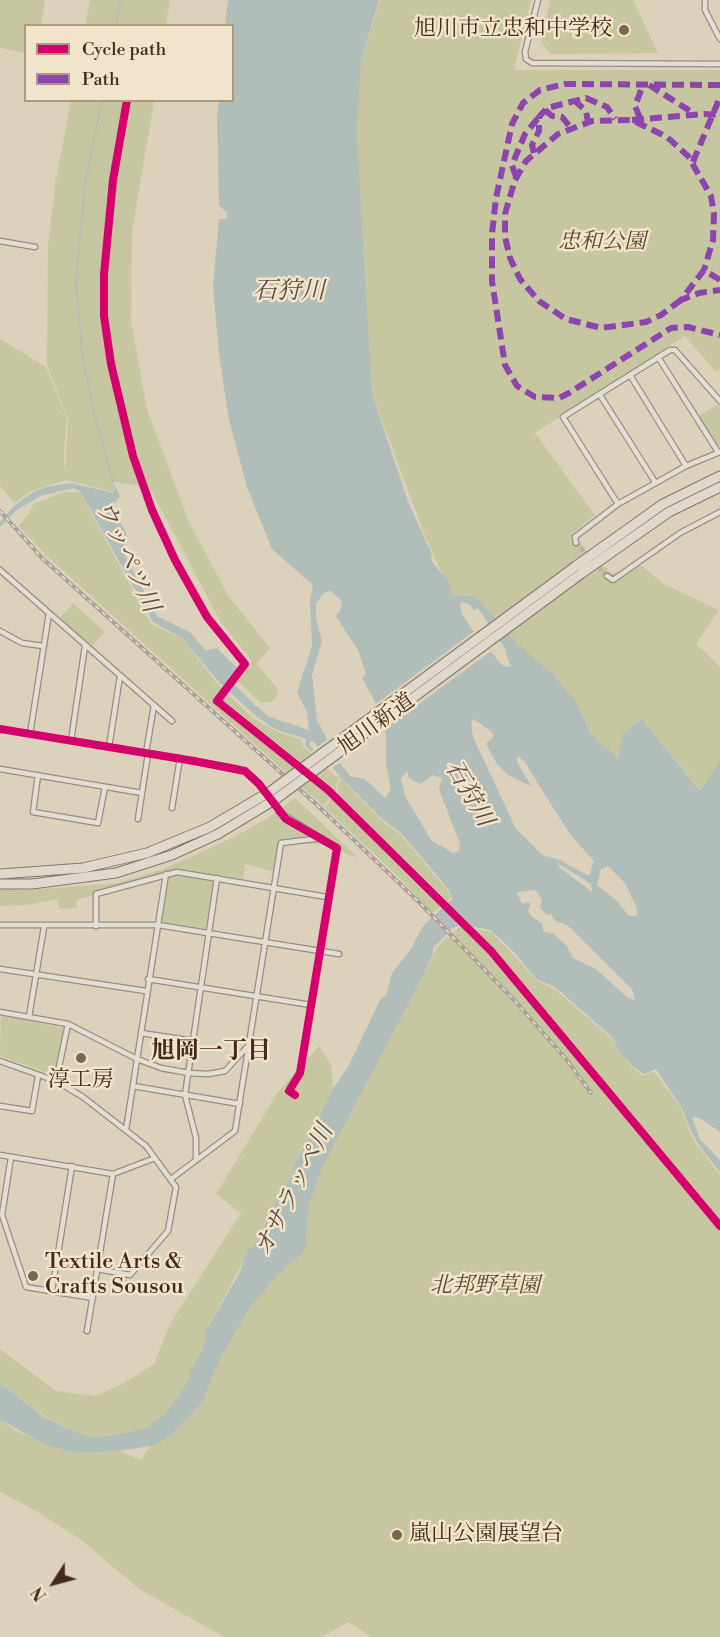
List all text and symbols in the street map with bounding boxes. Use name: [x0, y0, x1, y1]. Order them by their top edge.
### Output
place label: 旭川市立忠和中学校: [414, 17, 612, 43]
marker: 旭川市立忠和中学校: [617, 23, 631, 37]
legend: [24, 24, 234, 102]
text: Cycle path: [82, 38, 166, 61]
text: Path: [82, 68, 120, 91]
park label: 忠和公園: [558, 230, 646, 256]
water label: 石狩川: [253, 278, 325, 306]
water label: ウッペツ川: [88, 497, 164, 617]
street label: 旭川新道: [334, 688, 420, 762]
water label: 石狩川: [438, 756, 498, 832]
district label: 旭岡一丁目: [151, 1038, 271, 1066]
marker: 淳工房: [74, 1051, 88, 1065]
place label: 淳工房: [48, 1068, 114, 1094]
water label: オサラッペ川: [249, 1120, 341, 1262]
place label: Textile Arts & Crafts Sousou: [45, 1250, 183, 1302]
marker: Textile Arts & Crafts Sousou: [26, 1269, 40, 1283]
park label: 北邦野草園: [430, 1274, 540, 1300]
place label: 嵐山公園展望台: [409, 1522, 563, 1548]
marker: 嵐山公園展望台: [390, 1528, 404, 1542]
north arrow: [24, 1553, 84, 1613]
text: N: [28, 1583, 51, 1605]

